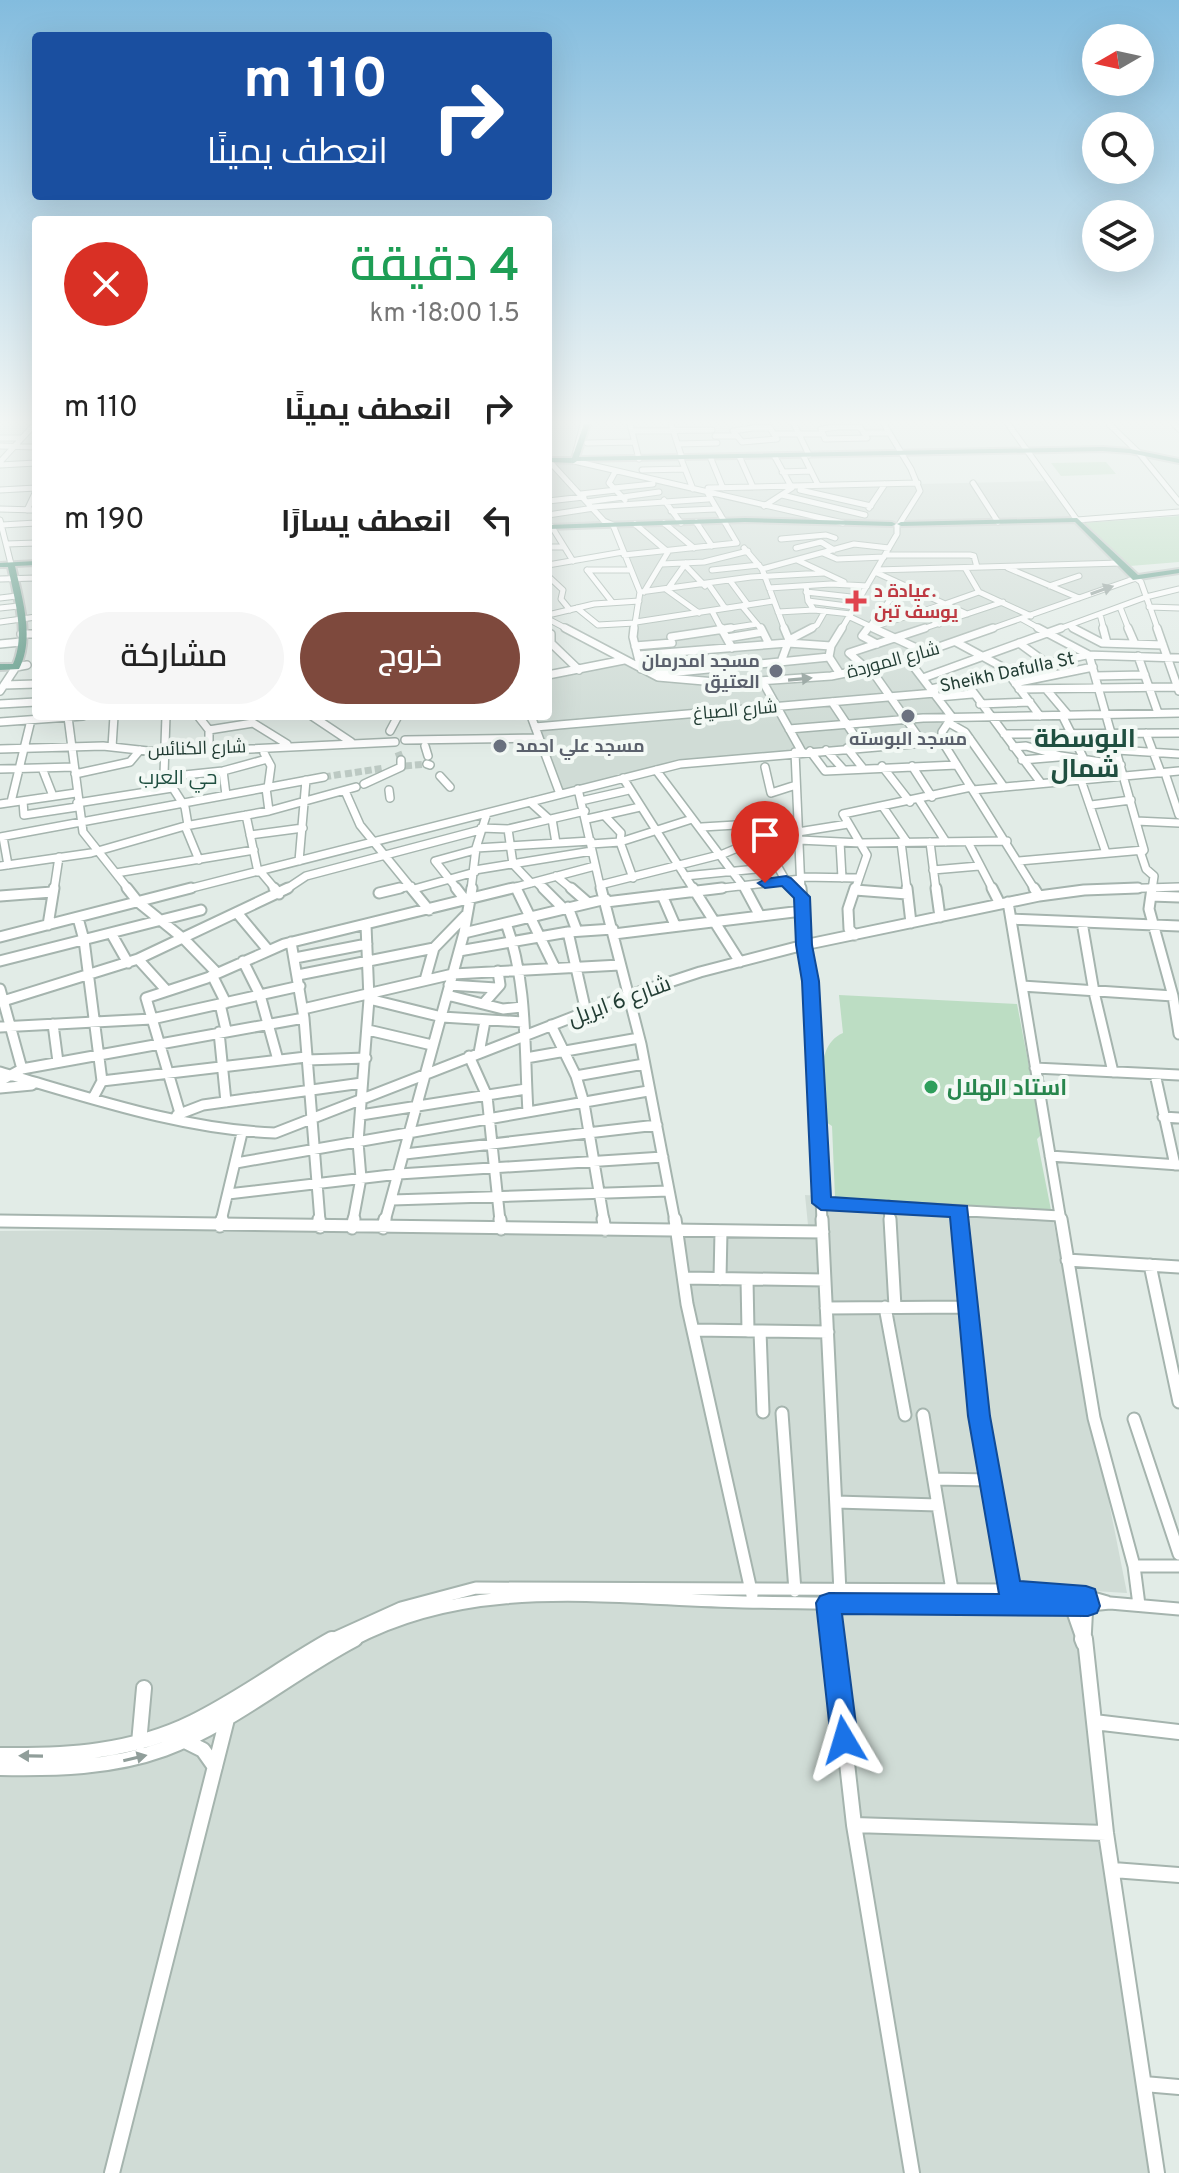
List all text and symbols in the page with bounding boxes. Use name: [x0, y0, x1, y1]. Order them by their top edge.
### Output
north arrow: [1082, 24, 1154, 96]
map controls: [1082, 24, 1154, 272]
text: 110 m: [243, 47, 388, 117]
icon: right: [416, 64, 520, 168]
button: search: [1082, 112, 1154, 184]
text: انعطف يمينًا: [207, 131, 388, 177]
button: layers: [1082, 200, 1154, 272]
text: 4 دقيقة: [350, 238, 520, 298]
button: close: [64, 242, 148, 326]
text: 1.5 km · 18:00: [369, 298, 520, 331]
icon: right: [476, 386, 520, 430]
text: 110 m: [64, 390, 138, 427]
text: انعطف يمينًا: [285, 393, 452, 430]
icon: left: [476, 498, 520, 542]
text: 190 m: [64, 502, 145, 539]
text: انعطف يسارًا: [281, 505, 452, 542]
place label: عيادة د. يوسف تبن: [874, 581, 958, 625]
one-way arrow: [1091, 583, 1115, 596]
marker: عيادة د. يوسف تبن: [845, 590, 867, 612]
button: مشاركة: [64, 612, 284, 704]
button: خروج: [300, 612, 520, 704]
street label: شارع الموردة: [844, 638, 942, 685]
street label: Sheikh Dafulla St: [938, 648, 1077, 699]
place label: مسجد امدرمان العتيق: [642, 651, 760, 695]
marker: مسجد امدرمان العتيق: [767, 662, 785, 680]
one-way arrow: [788, 672, 813, 685]
street label: شارع الصياغ: [692, 696, 778, 727]
marker: مسجد البوسته: [899, 707, 917, 725]
district label: البوسطة شمال: [1034, 724, 1136, 787]
place label: مسجد البوسته: [849, 729, 967, 752]
street label: شارع الكنائس: [147, 736, 247, 763]
place label: مسجد علي احمد: [516, 736, 645, 761]
marker: مسجد علي احمد: [491, 737, 509, 755]
district label: حي العرب: [139, 766, 217, 793]
pin: [731, 801, 799, 883]
icon: arrive: [743, 813, 787, 857]
street label: شارع 6 ابريل: [565, 971, 675, 1033]
place label: استاد الهلال: [947, 1076, 1067, 1103]
marker: استاد الهلال: [922, 1078, 940, 1096]
position arrow: [802, 1698, 886, 1782]
one-way arrow: [18, 1750, 43, 1762]
one-way arrow: [123, 1751, 148, 1764]

